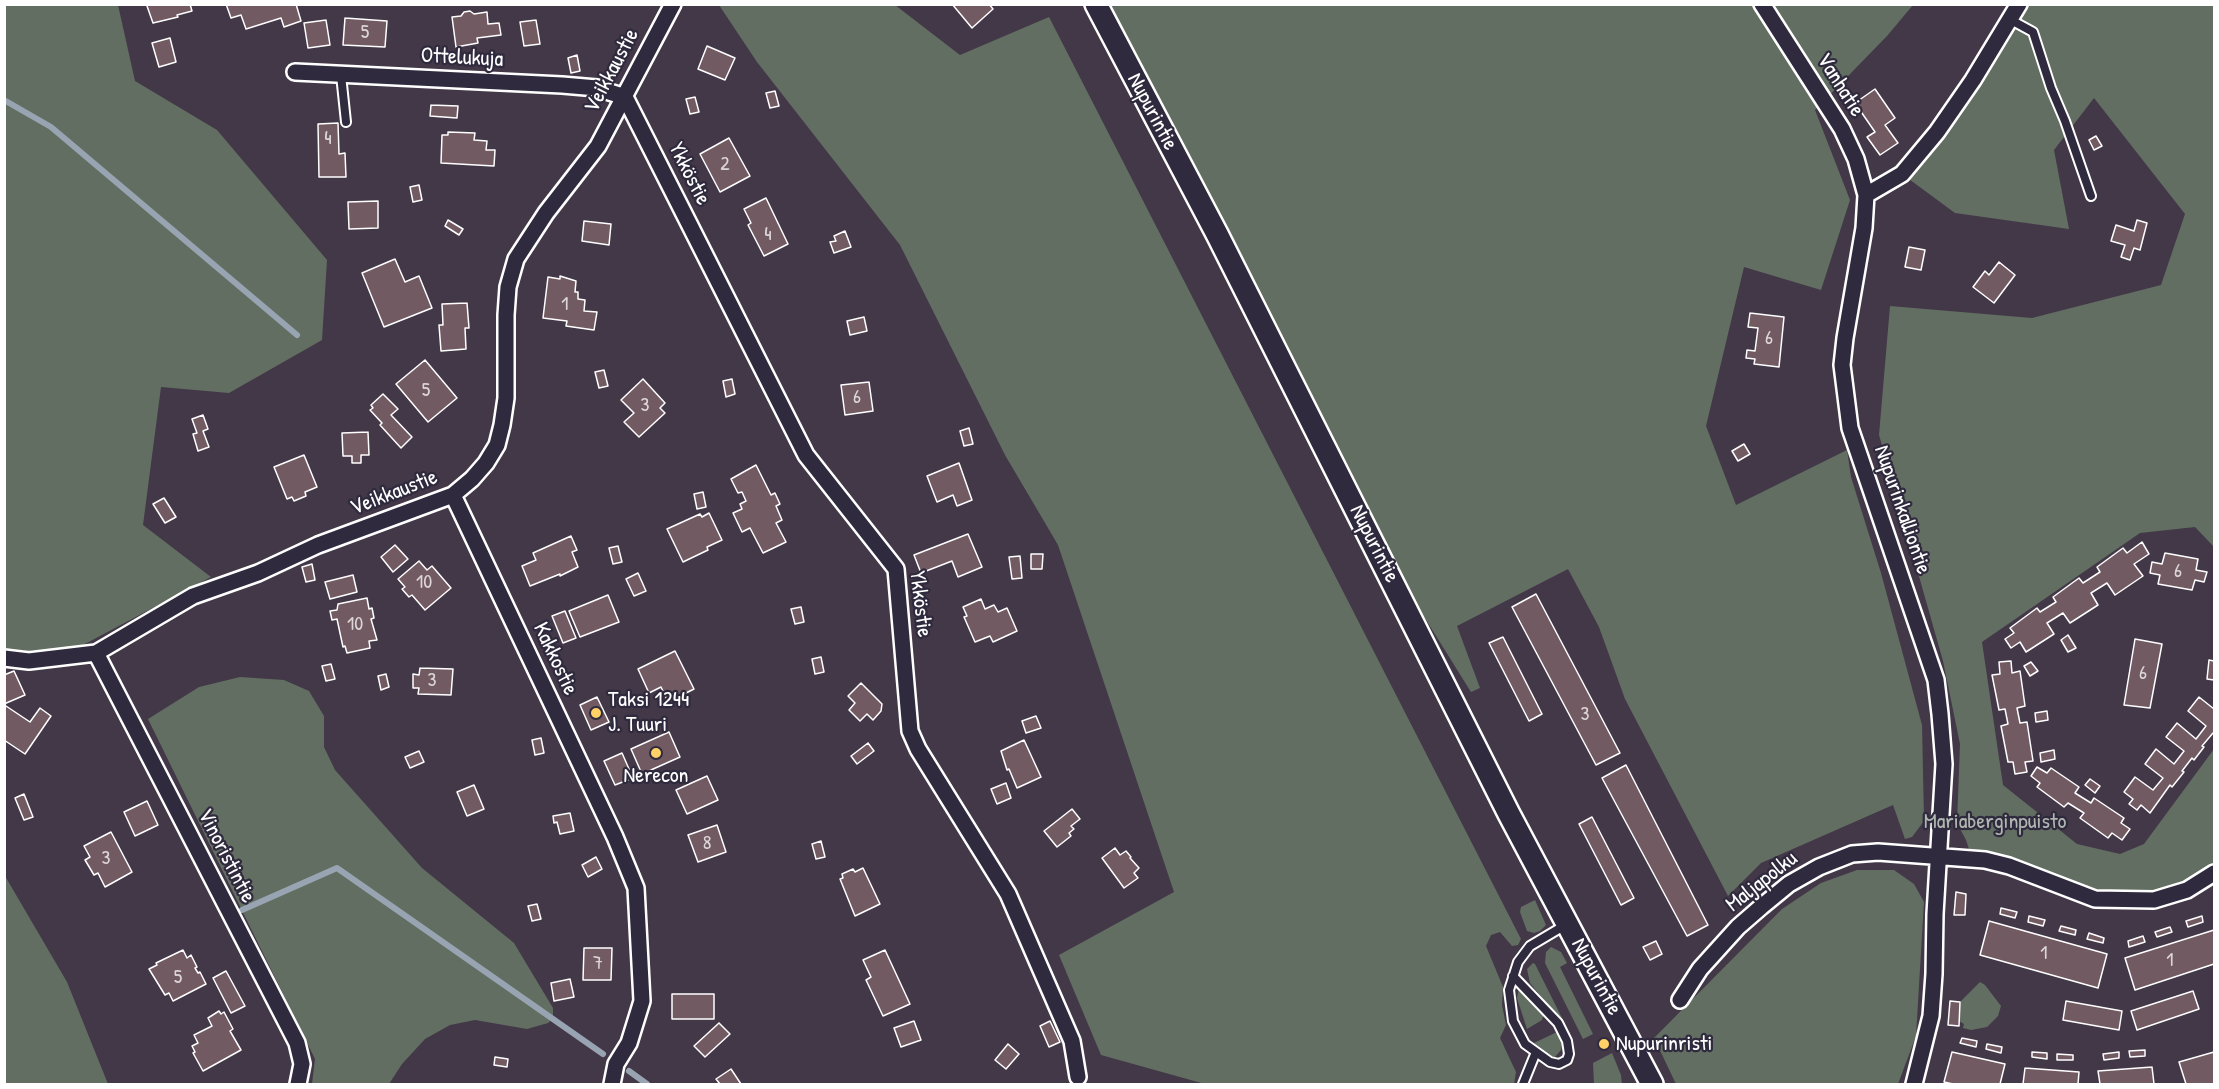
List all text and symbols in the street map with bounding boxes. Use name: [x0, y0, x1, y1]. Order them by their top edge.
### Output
house number: 5: [361, 21, 369, 45]
street label: Veikkaustie: [579, 24, 645, 118]
street label: Ottelukuja: [420, 43, 504, 73]
street label: Vanhatie: [1810, 48, 1870, 122]
street label: Nupurintie: [1121, 69, 1183, 155]
house number: 4: [324, 127, 332, 151]
street label: Ykköstie: [662, 138, 716, 210]
house number: 2: [720, 153, 730, 177]
house number: 4: [764, 223, 772, 247]
house number: 1: [561, 293, 569, 317]
house number: 6: [1765, 327, 1773, 351]
house number: 5: [422, 379, 430, 403]
house number: 6: [853, 386, 861, 410]
house number: 3: [641, 394, 649, 418]
street label: Nupurinkalliontie: [1868, 442, 1936, 578]
street label: Veikkaustie: [347, 464, 441, 522]
street label: Nupurintie: [1343, 501, 1405, 587]
house number: 6: [2174, 560, 2182, 584]
street label: Ykköstie: [903, 569, 937, 639]
house number: 10: [416, 571, 432, 595]
house number: 10: [347, 613, 363, 637]
street label: Kakkostie: [527, 619, 583, 699]
house number: 6: [2139, 662, 2147, 686]
house number: 3: [428, 669, 436, 693]
place label: Taksi 1244 J. Tuuri: [608, 687, 689, 738]
house number: 3: [1581, 703, 1589, 727]
marker: Taksi 1244 J. Tuuri: [589, 706, 603, 720]
marker: Nerecon: [649, 746, 663, 760]
place label: Nerecon: [623, 763, 689, 789]
street label: Vinoristintie: [191, 805, 261, 907]
park label: Mariaberginpuisto: [1924, 809, 2066, 835]
house number: 8: [703, 832, 711, 856]
street label: Maljapolku: [1721, 846, 1803, 918]
house number: 3: [102, 847, 110, 871]
street label: Nupurintie: [1565, 934, 1627, 1020]
house number: 1: [2040, 942, 2048, 966]
house number: 1: [2166, 949, 2174, 973]
house number: 7: [593, 952, 603, 976]
house number: 5: [174, 966, 182, 990]
place label: Nupurinristi: [1616, 1031, 1712, 1057]
marker: Nupurinristi: [1597, 1037, 1611, 1051]

